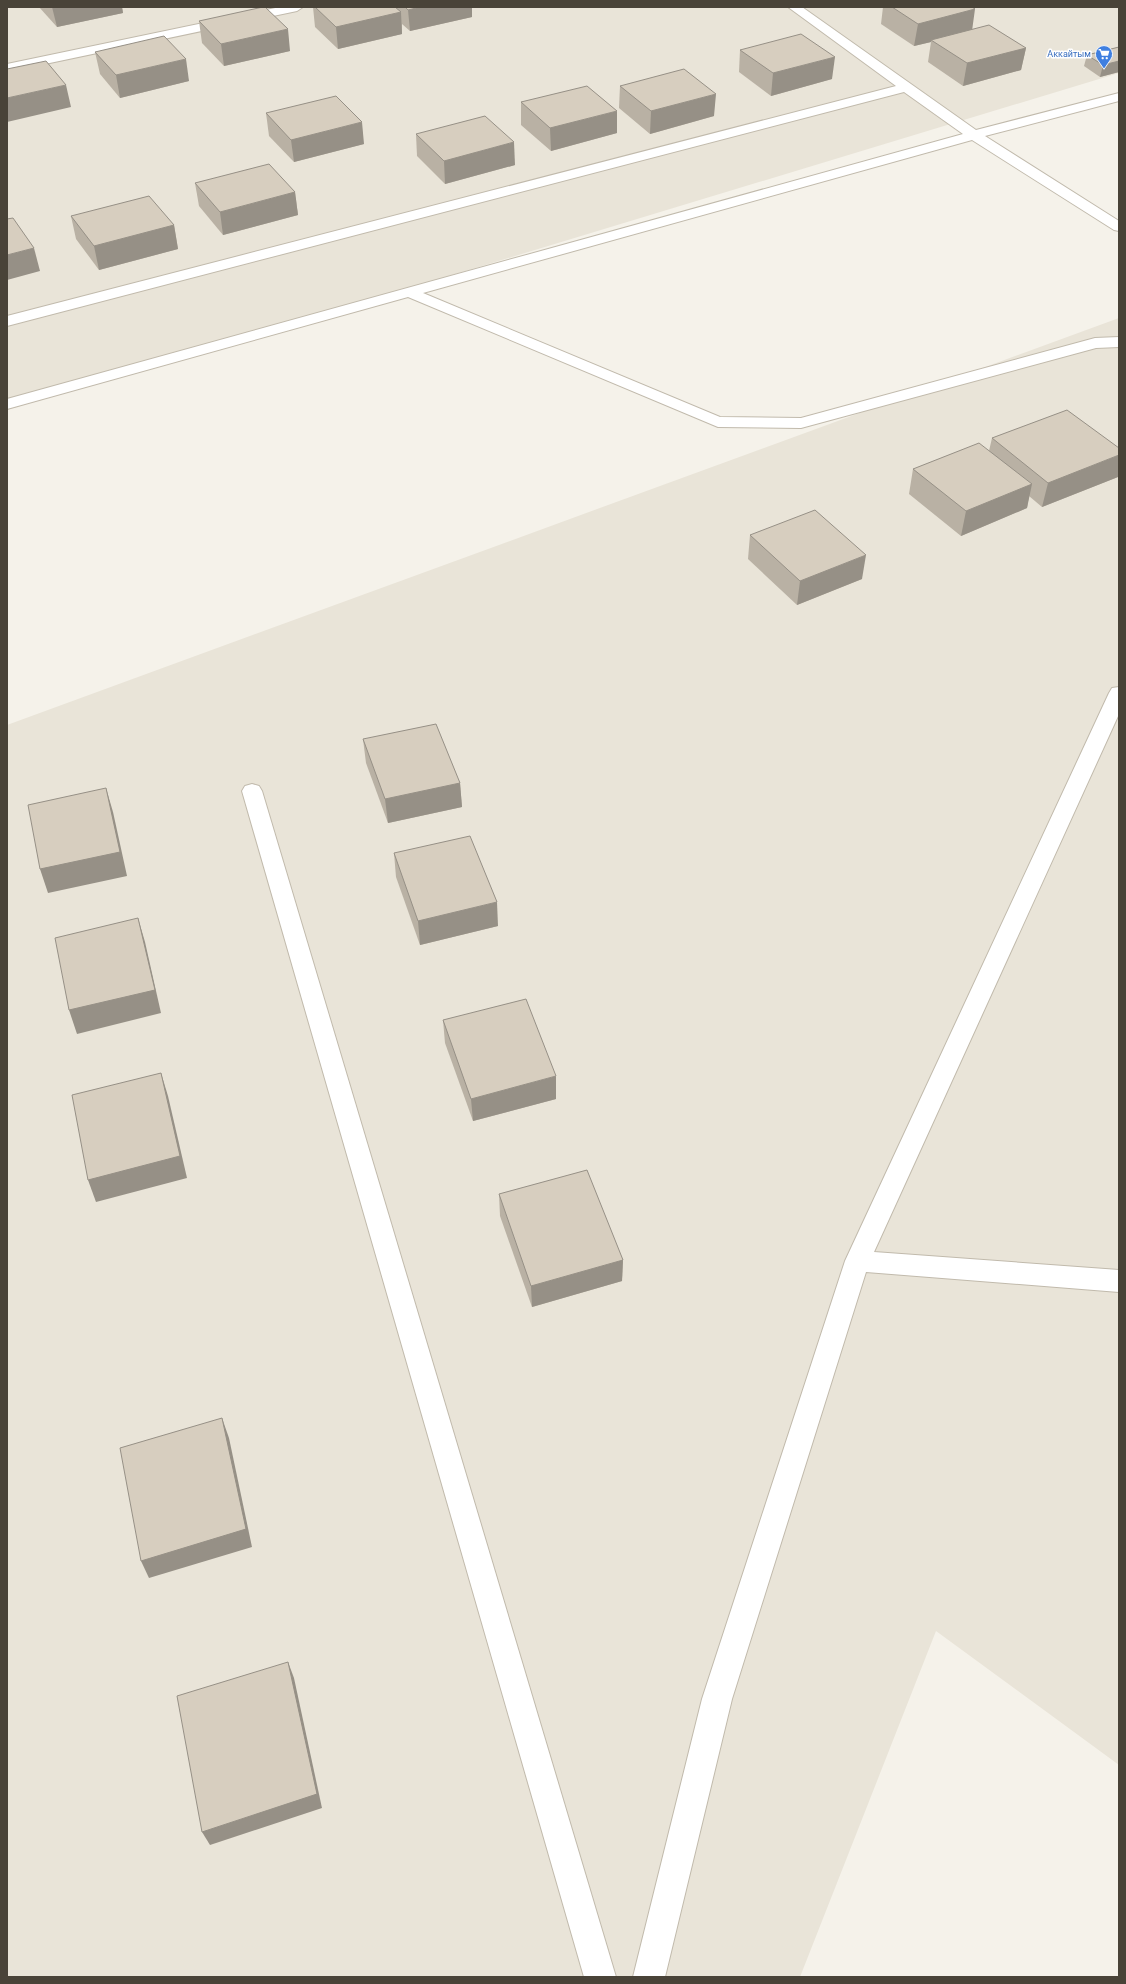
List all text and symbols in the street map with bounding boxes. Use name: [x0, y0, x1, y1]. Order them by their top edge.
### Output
supermarket icon: Аккайтым: [1094, 44, 1114, 69]
place label: Аккайтым: [1047, 49, 1091, 59]

